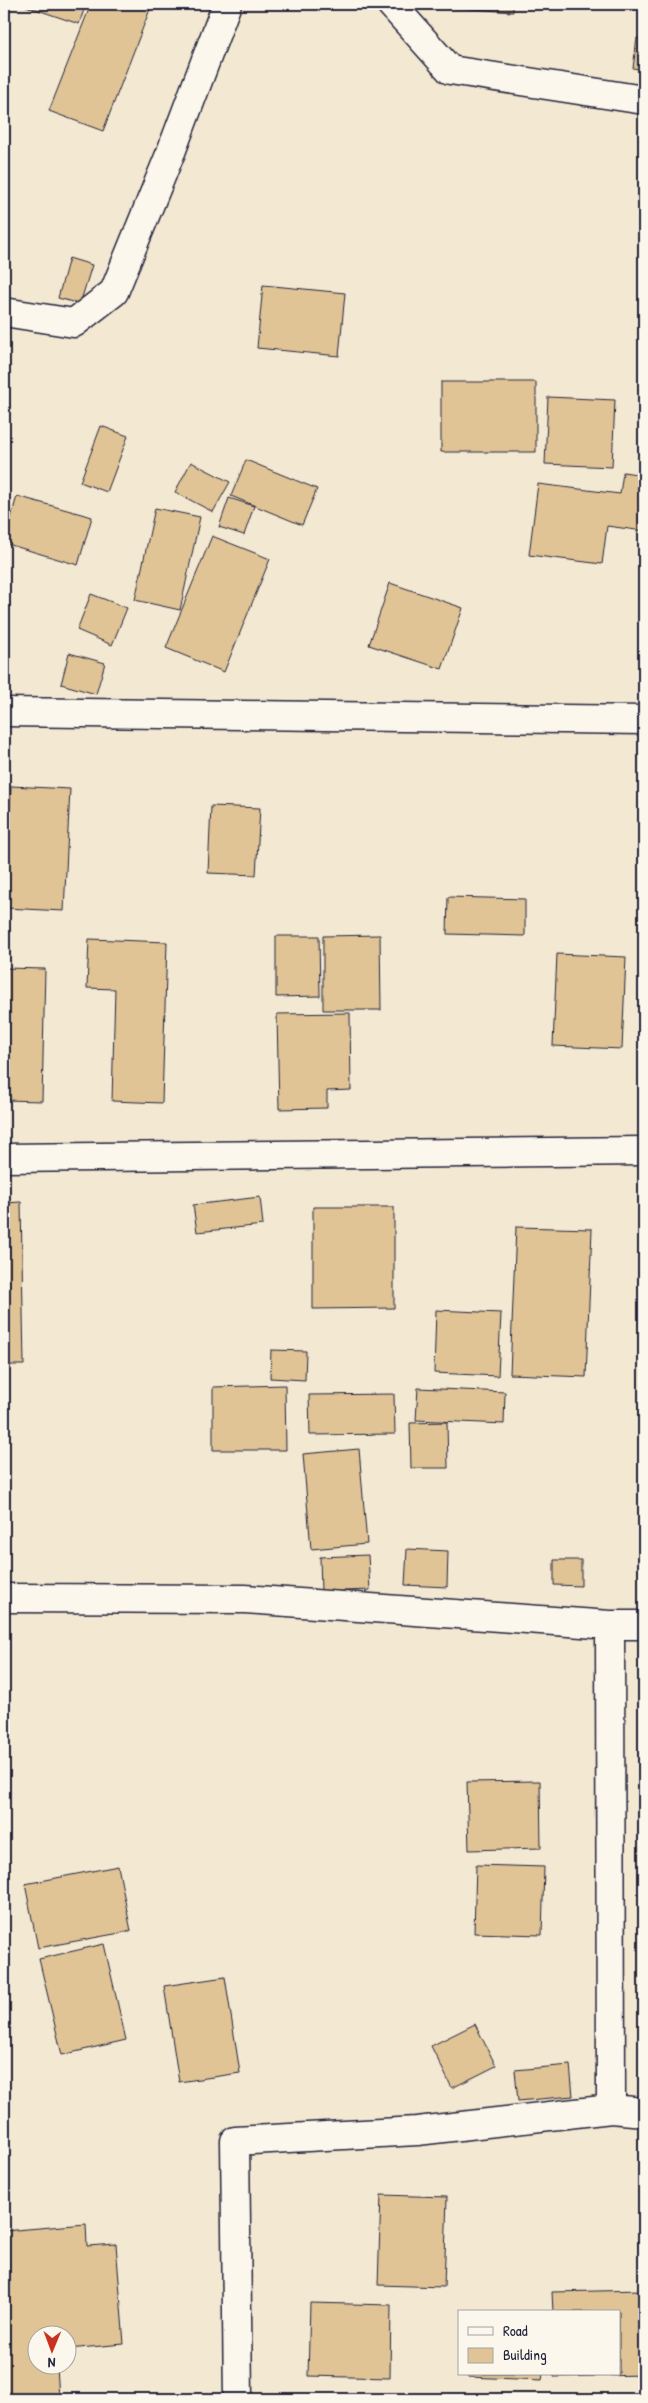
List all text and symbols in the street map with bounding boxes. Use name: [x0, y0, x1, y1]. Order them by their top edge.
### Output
legend: [458, 2310, 620, 2376]
text: Road: [503, 2320, 528, 2341]
north arrow: [28, 2326, 78, 2376]
text: Building: [503, 2344, 547, 2365]
text: N: [47, 2354, 56, 2373]

